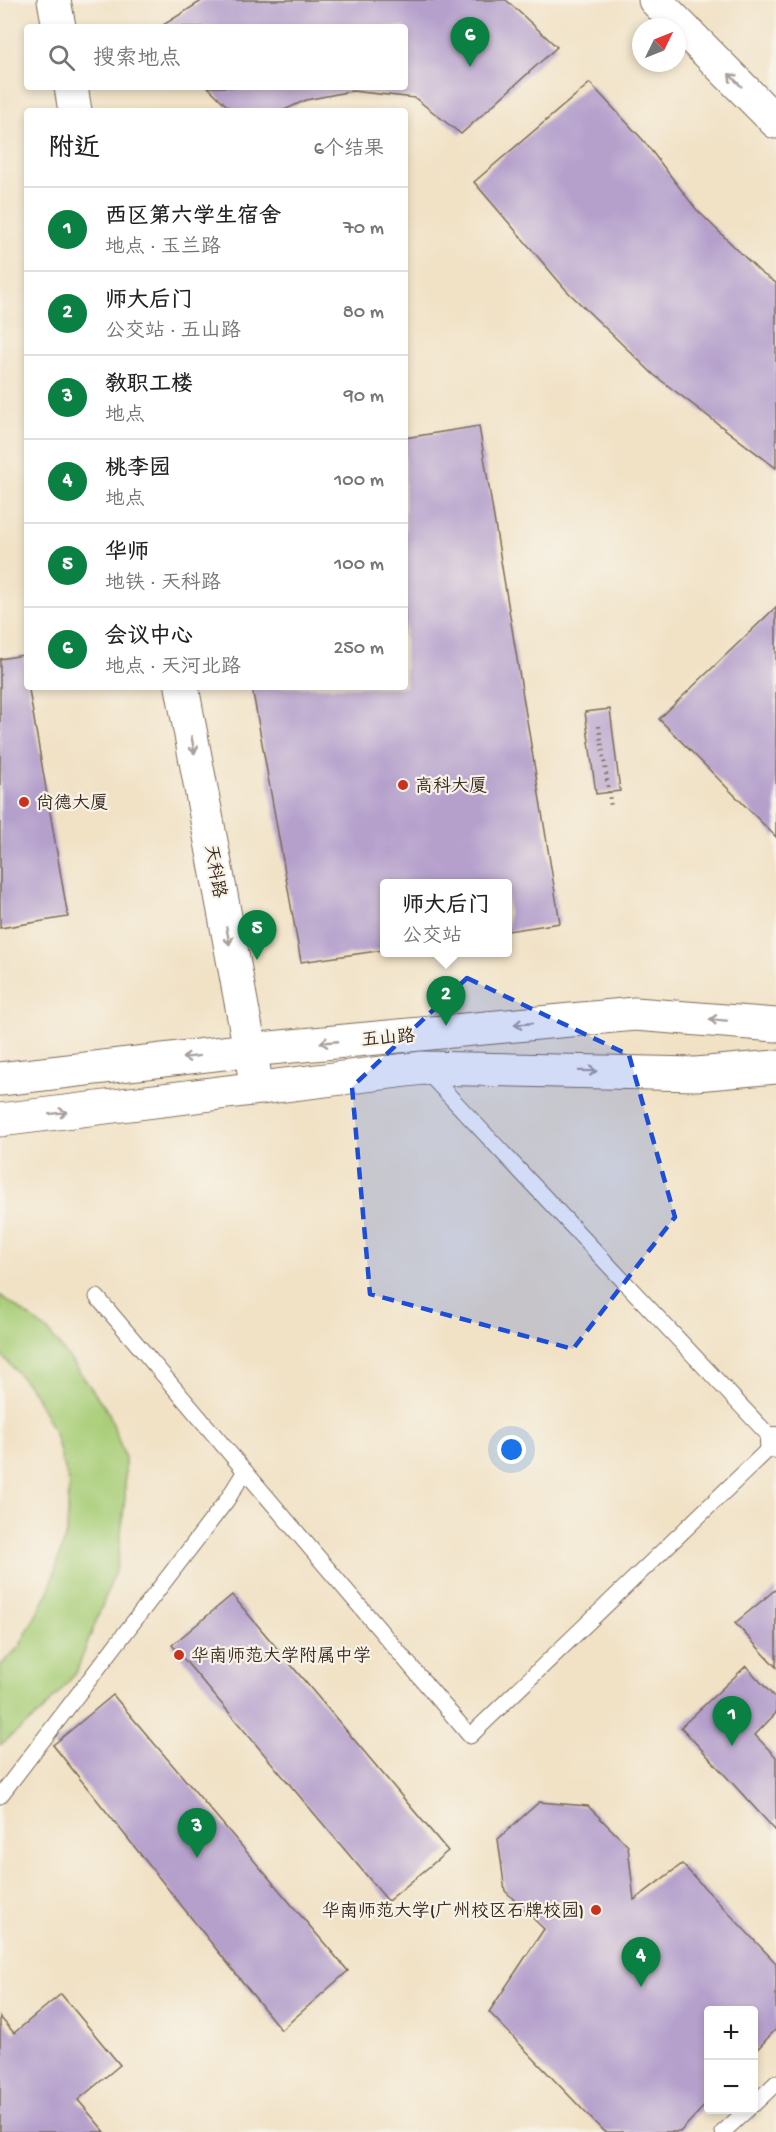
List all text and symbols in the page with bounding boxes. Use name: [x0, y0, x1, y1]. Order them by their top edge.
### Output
pin: 6: [450, 17, 490, 67]
north arrow: [632, 18, 686, 72]
search box: [24, 24, 408, 90]
icon: search: [45, 41, 78, 74]
text: 搜索地点: [93, 47, 181, 73]
one-way arrow: [727, 73, 742, 88]
text: 附近: [48, 135, 100, 166]
text: 6个结果: [314, 139, 384, 162]
text: 西区第六学生宿舍: [105, 205, 281, 231]
text: 1: [63, 218, 72, 241]
text: 70 m: [343, 218, 384, 241]
text: 地点 · 玉兰路: [105, 237, 221, 260]
text: 师大后门: [105, 289, 193, 315]
text: 2: [63, 302, 72, 325]
text: 80 m: [343, 302, 384, 325]
text: 公交站 · 五山路: [105, 321, 241, 344]
text: 教职工楼: [105, 373, 193, 399]
text: 3: [62, 386, 73, 409]
text: 90 m: [344, 386, 384, 409]
text: 地点: [105, 405, 145, 428]
text: 桃李园: [105, 457, 171, 483]
text: 4: [63, 470, 72, 493]
text: 100 m: [334, 470, 384, 493]
text: 地点: [105, 489, 145, 512]
text: 华师: [105, 541, 149, 567]
text: 5: [62, 554, 73, 577]
text: 100 m: [334, 554, 384, 577]
text: 地铁 · 天科路: [105, 573, 221, 596]
text: 会议中心: [105, 625, 193, 651]
text: 6: [62, 638, 73, 661]
text: 250 m: [333, 638, 384, 661]
text: 地点 · 天河北路: [105, 657, 241, 680]
one-way arrow: [188, 734, 199, 754]
place label: 高科大厦: [415, 776, 487, 798]
marker: 高科大厦: [396, 778, 410, 792]
place label: 尚德大厦: [36, 793, 108, 815]
marker: 尚德大厦: [17, 795, 31, 809]
street label: 天科路: [199, 843, 230, 900]
popup: [380, 879, 512, 957]
text: 师大后门: [402, 894, 490, 920]
pin: 5: [238, 910, 276, 960]
one-way arrow: [223, 926, 234, 946]
text: 公交站: [402, 926, 462, 949]
pin: 2: [426, 976, 466, 1026]
one-way arrow: [708, 1014, 728, 1025]
one-way arrow: [514, 1019, 534, 1030]
street label: 五山路: [360, 1026, 416, 1052]
one-way arrow: [320, 1037, 340, 1048]
one-way arrow: [182, 1051, 201, 1062]
one-way arrow: [578, 1066, 598, 1077]
one-way arrow: [48, 1107, 68, 1118]
your location: [497, 1435, 526, 1464]
place label: 华南师范大学附属中学: [191, 1646, 371, 1668]
marker: 华南师范大学附属中学: [172, 1648, 186, 1662]
pin: 1: [712, 1696, 752, 1746]
pin: 3: [178, 1808, 216, 1858]
place label: 华南师范大学(广州校区石牌校园): [322, 1901, 584, 1923]
marker: 华南师范大学(广州校区石牌校园): [589, 1903, 603, 1917]
pin: 4: [622, 1938, 660, 1987]
map controls: [704, 2006, 758, 2114]
button: +: [704, 2006, 758, 2060]
button: −: [704, 2060, 758, 2114]

